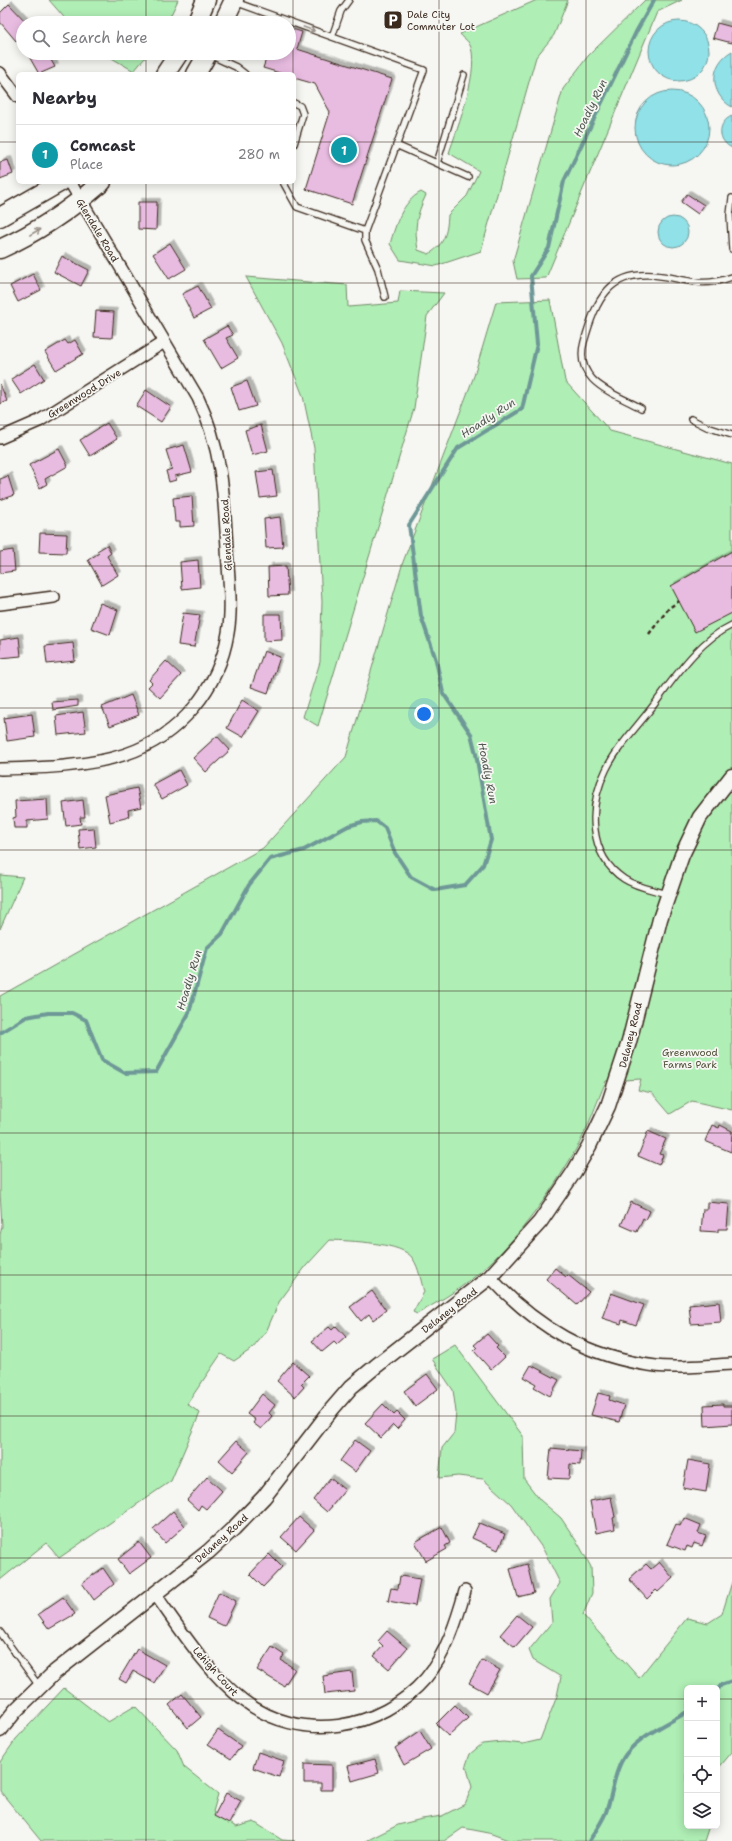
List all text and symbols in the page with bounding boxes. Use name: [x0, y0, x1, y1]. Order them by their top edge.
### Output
place label: Dale City Commuter Lot: [407, 8, 475, 33]
parking icon: Dale City Commuter Lot: [382, 9, 404, 31]
search box: [16, 16, 296, 60]
one-way arrow: [303, 26, 316, 33]
icon: search: [30, 27, 52, 49]
text: Search here: [62, 28, 148, 48]
water label: Hoadly Run: [570, 77, 611, 139]
text: Nearby: [32, 87, 97, 109]
pin: 1: [331, 135, 357, 165]
text: Comcast: [70, 136, 136, 156]
text: 1: [42, 146, 48, 163]
text: 280 m: [238, 146, 280, 163]
text: Place: [70, 156, 103, 173]
street label: Glendale Road: [74, 196, 122, 265]
one-way arrow: [29, 227, 41, 235]
street label: Greenwood Drive: [45, 366, 124, 421]
water label: Hoadly Run: [458, 395, 519, 442]
street label: Glendale Road: [218, 498, 235, 571]
your location: [414, 704, 434, 724]
water label: Hoadly Run: [474, 741, 501, 805]
water label: Hoadly Run: [173, 948, 206, 1012]
street label: Delaney Road: [616, 1000, 645, 1069]
park label: Greenwood Farms Park: [662, 1046, 719, 1071]
street label: Delaney Road: [419, 1284, 480, 1336]
street label: Delaney Road: [192, 1511, 251, 1566]
street label: Lehigh Court: [190, 1644, 241, 1699]
map controls: [684, 1685, 720, 1829]
button: +: [684, 1685, 720, 1721]
button: −: [684, 1721, 720, 1757]
button: locate: [684, 1757, 720, 1793]
button: layers: [684, 1793, 720, 1829]

